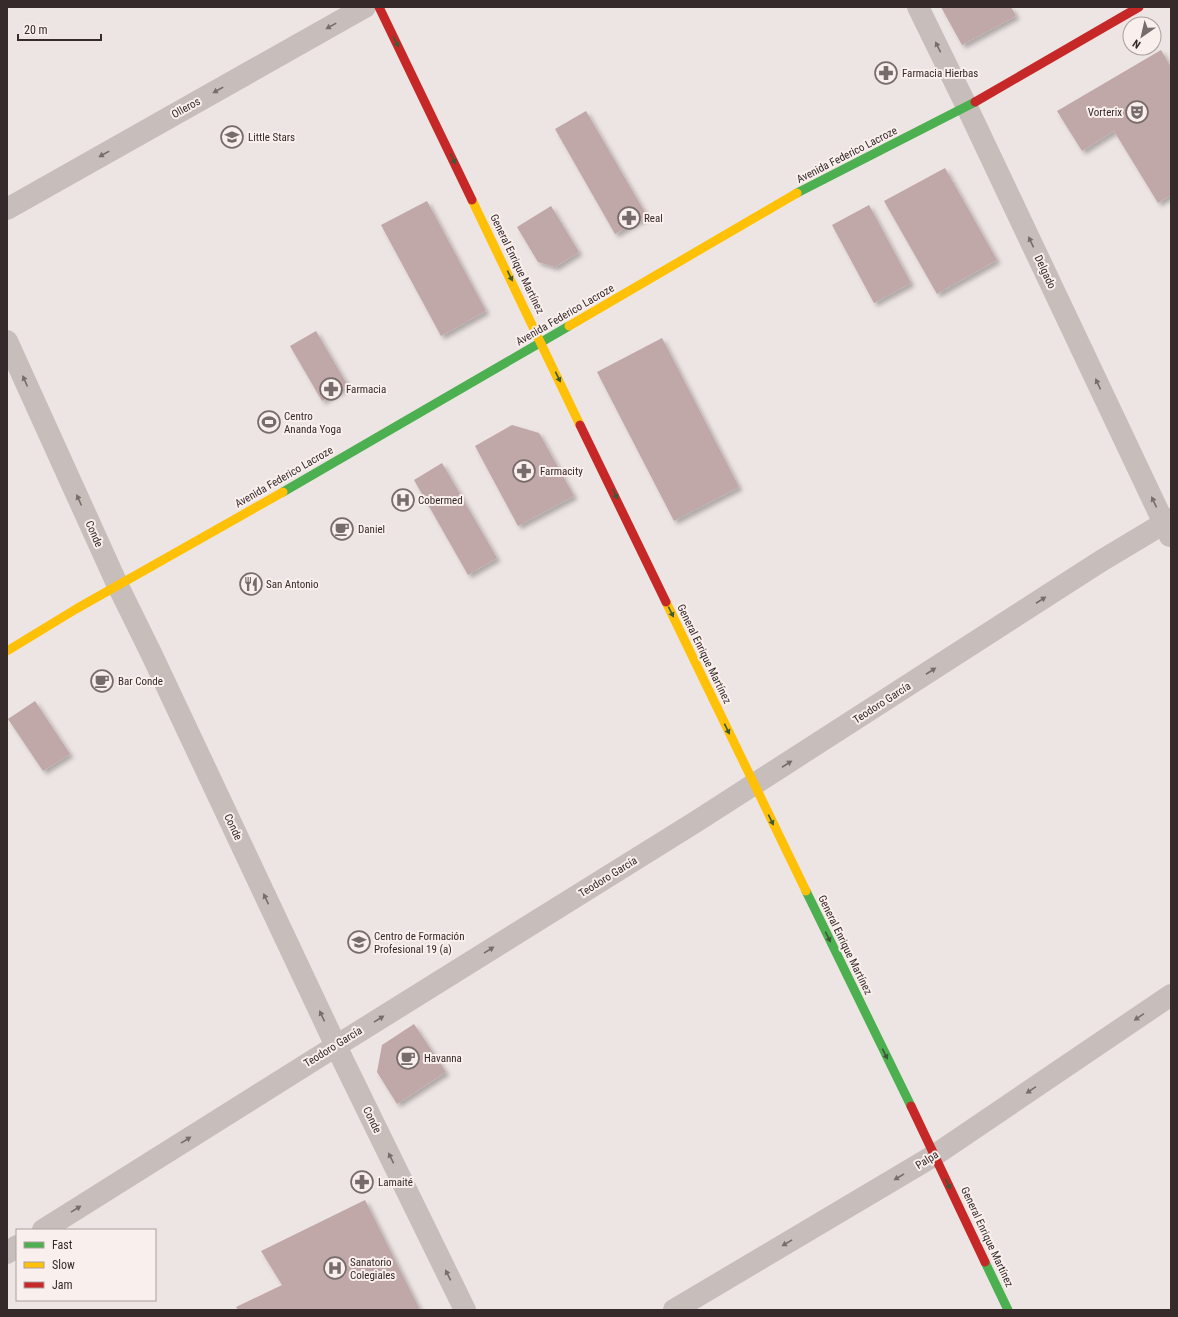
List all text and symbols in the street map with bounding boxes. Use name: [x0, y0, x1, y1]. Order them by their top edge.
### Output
scale bar: [18, 16, 101, 42]
north arrow: [1122, 16, 1162, 56]
text: 20 m: [24, 23, 48, 37]
one-way arrow: [325, 23, 337, 30]
one-way arrow: [393, 36, 399, 48]
text: N: [1130, 36, 1143, 51]
one-way arrow: [935, 42, 941, 53]
pharmacy icon: Farmacia Hierbas: [873, 60, 899, 86]
place label: Farmacia Hierbas: [902, 67, 978, 80]
one-way arrow: [212, 87, 224, 93]
street label: Olleros: [169, 95, 203, 121]
theatre icon: Vorterix: [1124, 99, 1150, 125]
place label: Vorterix: [1088, 106, 1122, 119]
school or university icon: Little Stars: [219, 124, 245, 150]
street label: Avenida Federico Lacroze: [795, 124, 899, 186]
place label: Little Stars: [248, 131, 295, 144]
one-way arrow: [98, 150, 110, 157]
one-way arrow: [450, 153, 456, 165]
pharmacy icon: Real: [616, 205, 642, 231]
street label: General Enrique Martínez: [487, 212, 547, 316]
place label: Real: [644, 212, 663, 225]
one-way arrow: [1028, 236, 1034, 247]
street label: Delgado: [1032, 253, 1059, 291]
one-way arrow: [507, 270, 513, 282]
street label: Avenida Federico Lacroze: [514, 282, 616, 348]
one-way arrow: [555, 371, 561, 383]
one-way arrow: [22, 376, 28, 387]
pharmacy icon: Farmacia: [318, 376, 344, 402]
one-way arrow: [1095, 379, 1101, 390]
place label: Farmacia: [346, 383, 386, 396]
sports icon: Centro Ananda Yoga: [256, 409, 282, 435]
place label: Centro Ananda Yoga: [284, 410, 341, 436]
street label: Avenida Federico Lacroze: [233, 444, 335, 510]
pharmacy icon: Farmacity: [511, 458, 537, 484]
place label: Farmacity: [540, 465, 583, 478]
hospital icon: Cobermed: [390, 487, 416, 513]
one-way arrow: [612, 489, 618, 500]
one-way arrow: [76, 494, 82, 505]
place label: Cobermed: [418, 494, 463, 507]
one-way arrow: [1151, 496, 1157, 507]
cafe icon: Daniel: [329, 516, 355, 542]
street label: Conde: [82, 519, 106, 549]
place label: Daniel: [358, 523, 385, 536]
restaurant icon: San Antonio: [238, 571, 264, 597]
place label: San Antonio: [266, 578, 319, 591]
one-way arrow: [1035, 597, 1047, 604]
street label: General Enrique Martínez: [674, 602, 734, 706]
one-way arrow: [668, 606, 674, 617]
one-way arrow: [926, 667, 937, 675]
cafe icon: Bar Conde: [89, 668, 115, 694]
place label: Bar Conde: [118, 675, 163, 688]
street label: Teodoro García: [851, 680, 913, 726]
one-way arrow: [724, 723, 730, 734]
one-way arrow: [782, 760, 792, 768]
street label: Conde: [221, 812, 245, 842]
one-way arrow: [768, 815, 774, 826]
street label: Teodoro García: [577, 854, 639, 900]
one-way arrow: [263, 893, 269, 904]
street label: General Enrique Martínez: [815, 893, 875, 997]
school or university icon: Centro de Formación Profesional 19 (a): [346, 929, 372, 955]
place label: Centro de Formación Profesional 19 (a): [374, 930, 464, 956]
one-way arrow: [825, 931, 831, 943]
one-way arrow: [484, 946, 495, 954]
one-way arrow: [319, 1011, 325, 1022]
one-way arrow: [1134, 1013, 1144, 1021]
one-way arrow: [373, 1015, 385, 1022]
street label: Teodoro García: [302, 1024, 364, 1070]
cafe icon: Havanna: [395, 1045, 421, 1071]
one-way arrow: [882, 1048, 888, 1060]
place label: Havanna: [424, 1052, 462, 1065]
one-way arrow: [1026, 1086, 1036, 1094]
street label: Conde: [360, 1105, 384, 1135]
one-way arrow: [181, 1136, 191, 1144]
street label: Palpa: [913, 1148, 941, 1172]
one-way arrow: [388, 1153, 394, 1164]
pharmacy icon: Lamaité: [349, 1169, 375, 1195]
one-way arrow: [893, 1173, 905, 1180]
place label: Lamaité: [378, 1176, 413, 1189]
one-way arrow: [945, 1178, 951, 1189]
street label: General Enrique Martínez: [958, 1185, 1016, 1289]
one-way arrow: [71, 1205, 81, 1213]
legend: [16, 1229, 156, 1301]
text: Fast: [52, 1238, 73, 1252]
one-way arrow: [782, 1239, 792, 1247]
hospital icon: Sanatorio Colegiales: [322, 1255, 348, 1281]
place label: Sanatorio Colegiales: [350, 1256, 395, 1282]
text: Slow: [52, 1258, 75, 1272]
one-way arrow: [445, 1269, 451, 1281]
text: Jam: [52, 1278, 73, 1292]

